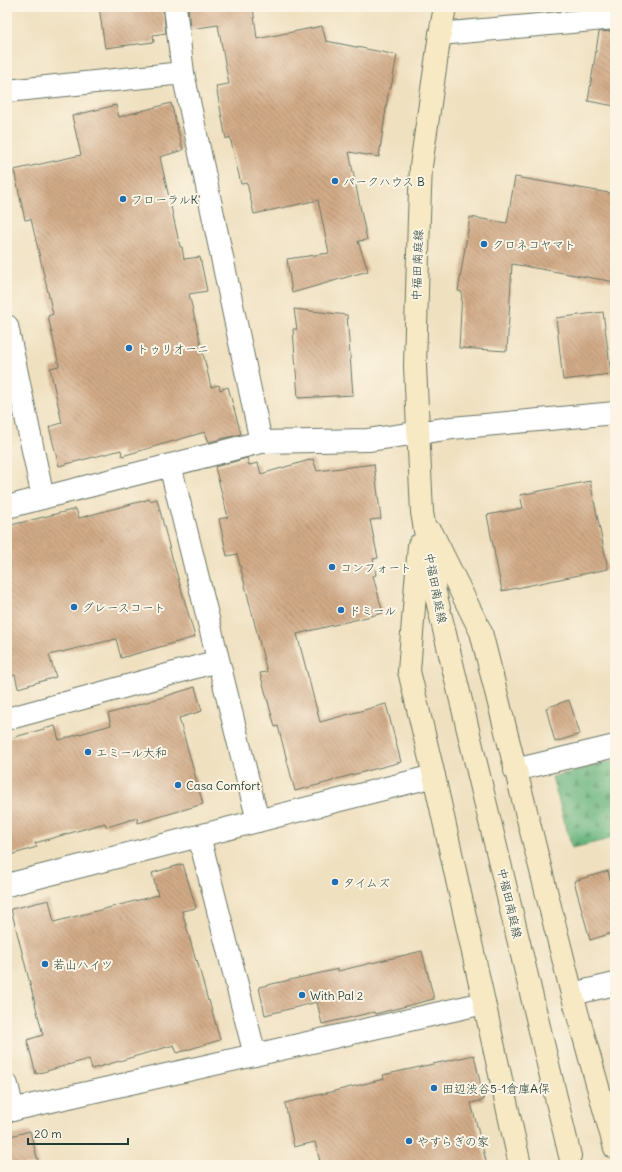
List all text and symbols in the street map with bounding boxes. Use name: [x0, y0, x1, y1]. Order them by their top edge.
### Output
place label: パークハウス B: [343, 174, 425, 189]
marker: パークハウス B: [330, 176, 340, 186]
place label: フローラルK': [131, 192, 200, 207]
marker: フローラルK': [118, 194, 128, 204]
street label: 中福田南庭線: [408, 229, 426, 301]
place label: クロネコヤマト: [492, 237, 576, 252]
marker: クロネコヤマト: [479, 239, 489, 249]
place label: トゥリオーニ: [137, 341, 209, 356]
marker: トゥリオーニ: [124, 343, 134, 353]
street label: 中福田南庭線: [422, 551, 450, 625]
place label: コンフォート: [340, 560, 412, 575]
marker: コンフォート: [327, 562, 337, 572]
place label: グレースコート: [82, 600, 166, 615]
marker: グレースコート: [69, 602, 79, 612]
place label: ドミール: [349, 603, 396, 618]
marker: ドミール: [336, 605, 346, 615]
place label: エミール大和: [96, 745, 167, 760]
marker: エミール大和: [83, 747, 93, 757]
place label: Casa Comfort: [186, 778, 260, 793]
marker: Casa Comfort: [173, 780, 183, 790]
street label: 中福田南庭線: [495, 866, 525, 940]
place label: タイムズ: [343, 875, 390, 890]
marker: タイムズ: [330, 877, 340, 887]
place label: 若山ハイツ: [53, 957, 113, 972]
marker: 若山ハイツ: [40, 959, 50, 969]
place label: With Pal 2: [310, 988, 364, 1003]
marker: With Pal 2: [297, 990, 307, 1000]
place label: 田辺渋谷5-1倉庫A保: [442, 1081, 550, 1096]
marker: 田辺渋谷5-1倉庫A保: [429, 1083, 439, 1093]
scale bar: [28, 1120, 128, 1146]
text: 20 m: [34, 1126, 62, 1141]
place label: やすらぎの家: [417, 1134, 489, 1149]
marker: やすらぎの家: [404, 1136, 414, 1146]

